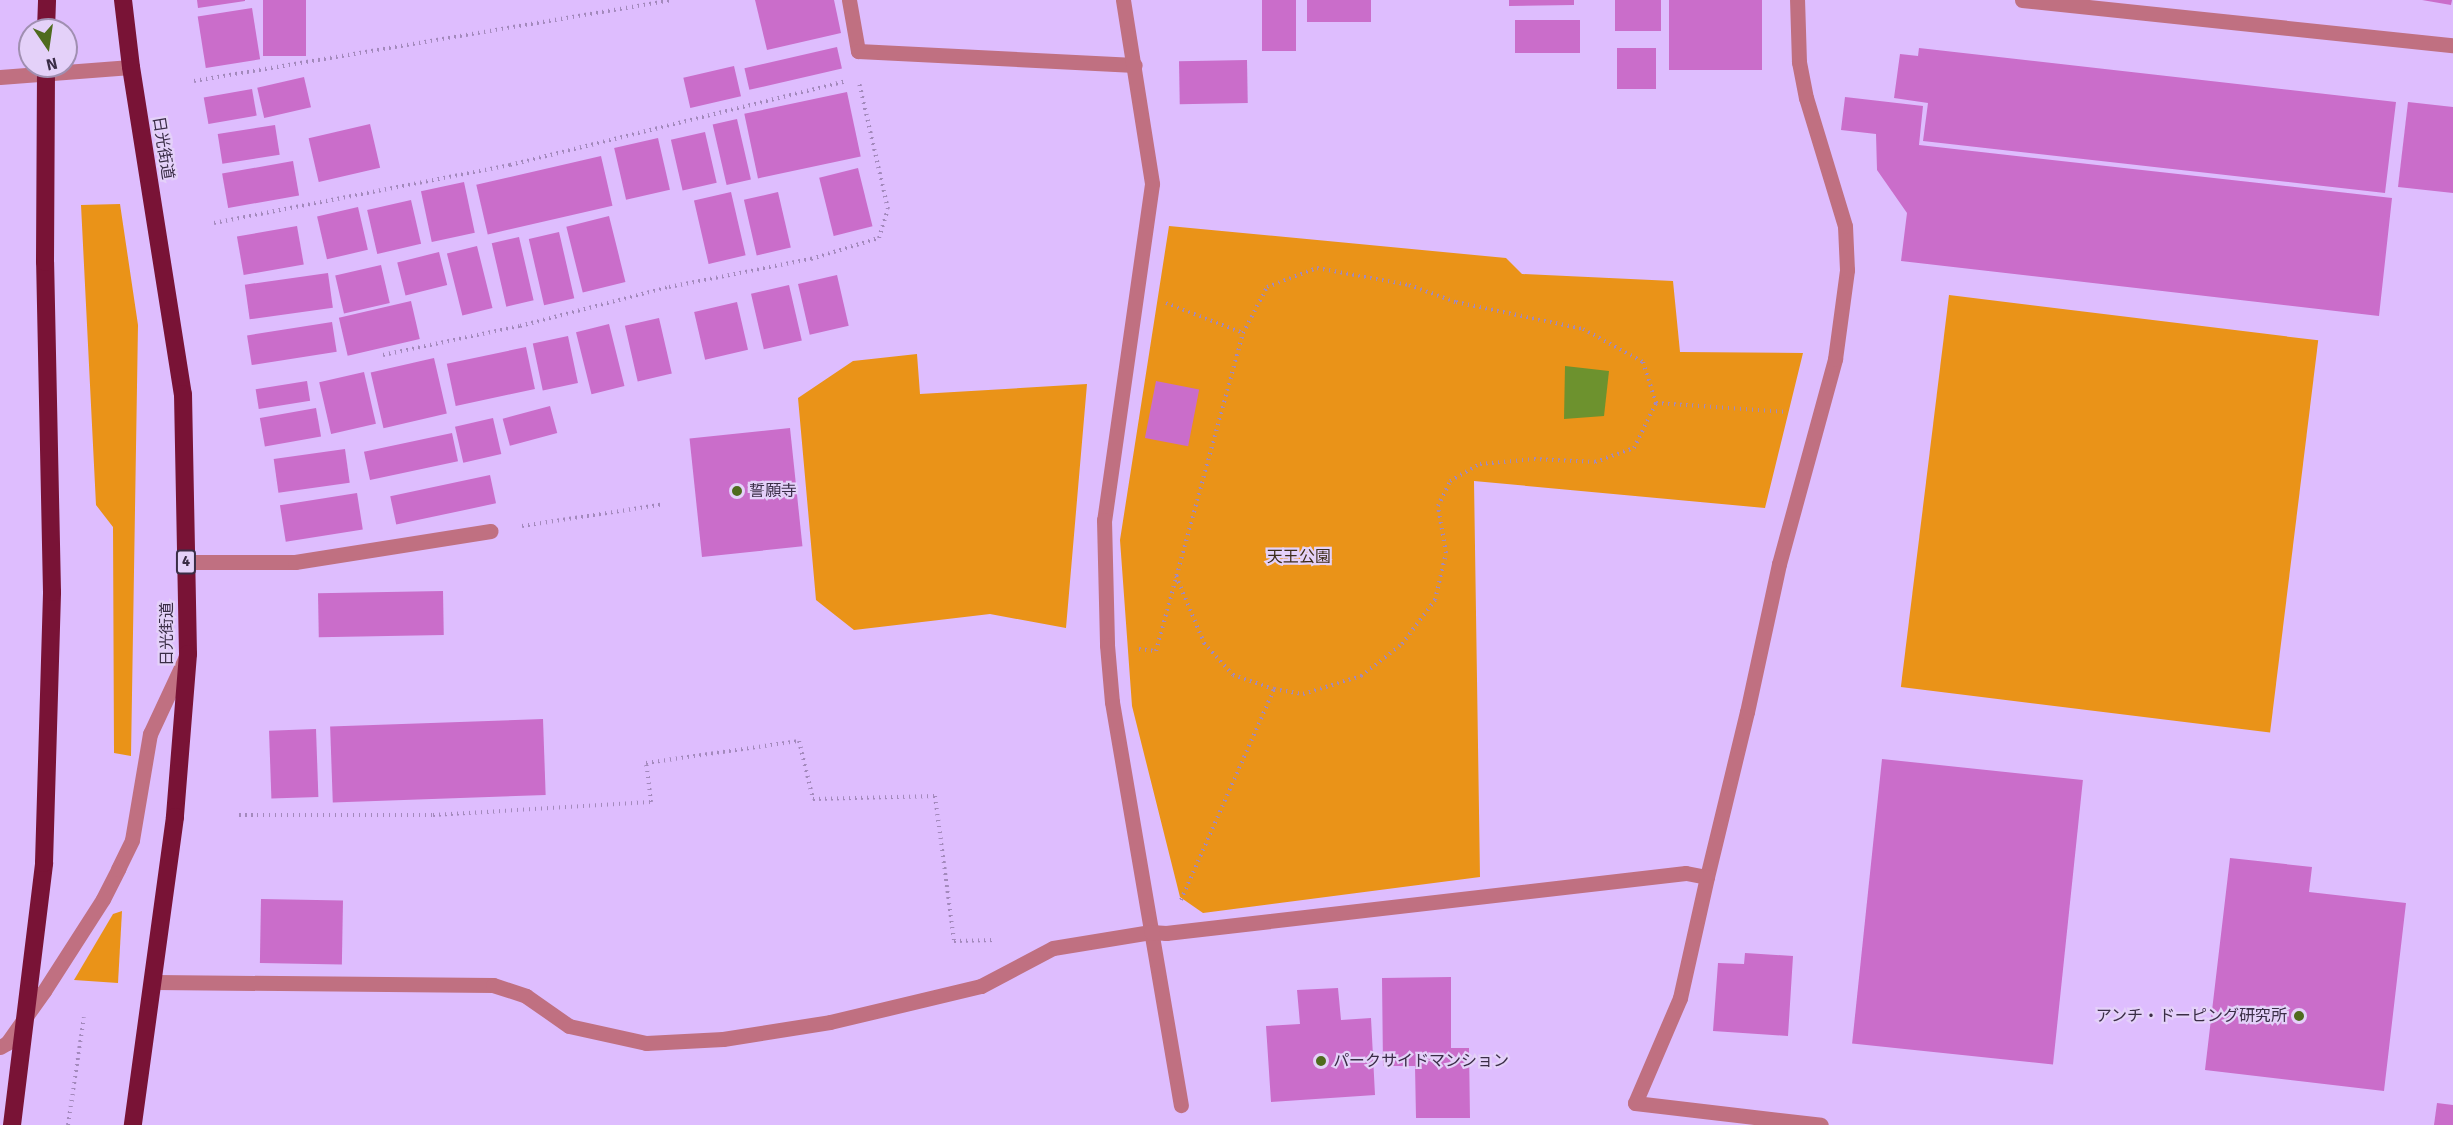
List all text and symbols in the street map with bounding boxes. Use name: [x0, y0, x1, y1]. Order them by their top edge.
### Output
north arrow: [18, 18, 78, 78]
text: N: [44, 53, 59, 75]
street label: 日光街道: [149, 115, 177, 181]
place label: 誓願寺: [749, 481, 797, 501]
marker: 誓願寺: [730, 484, 744, 498]
park label: 天王公園: [1267, 547, 1331, 567]
road number: 4: [176, 550, 196, 574]
street label: 日光街道: [157, 602, 177, 666]
place label: アンチ・ドーピング研究所: [2095, 1006, 2287, 1026]
marker: アンチ・ドーピング研究所: [2292, 1009, 2306, 1023]
place label: パークサイドマンション: [1333, 1051, 1509, 1071]
marker: パークサイドマンション: [1314, 1054, 1328, 1068]

